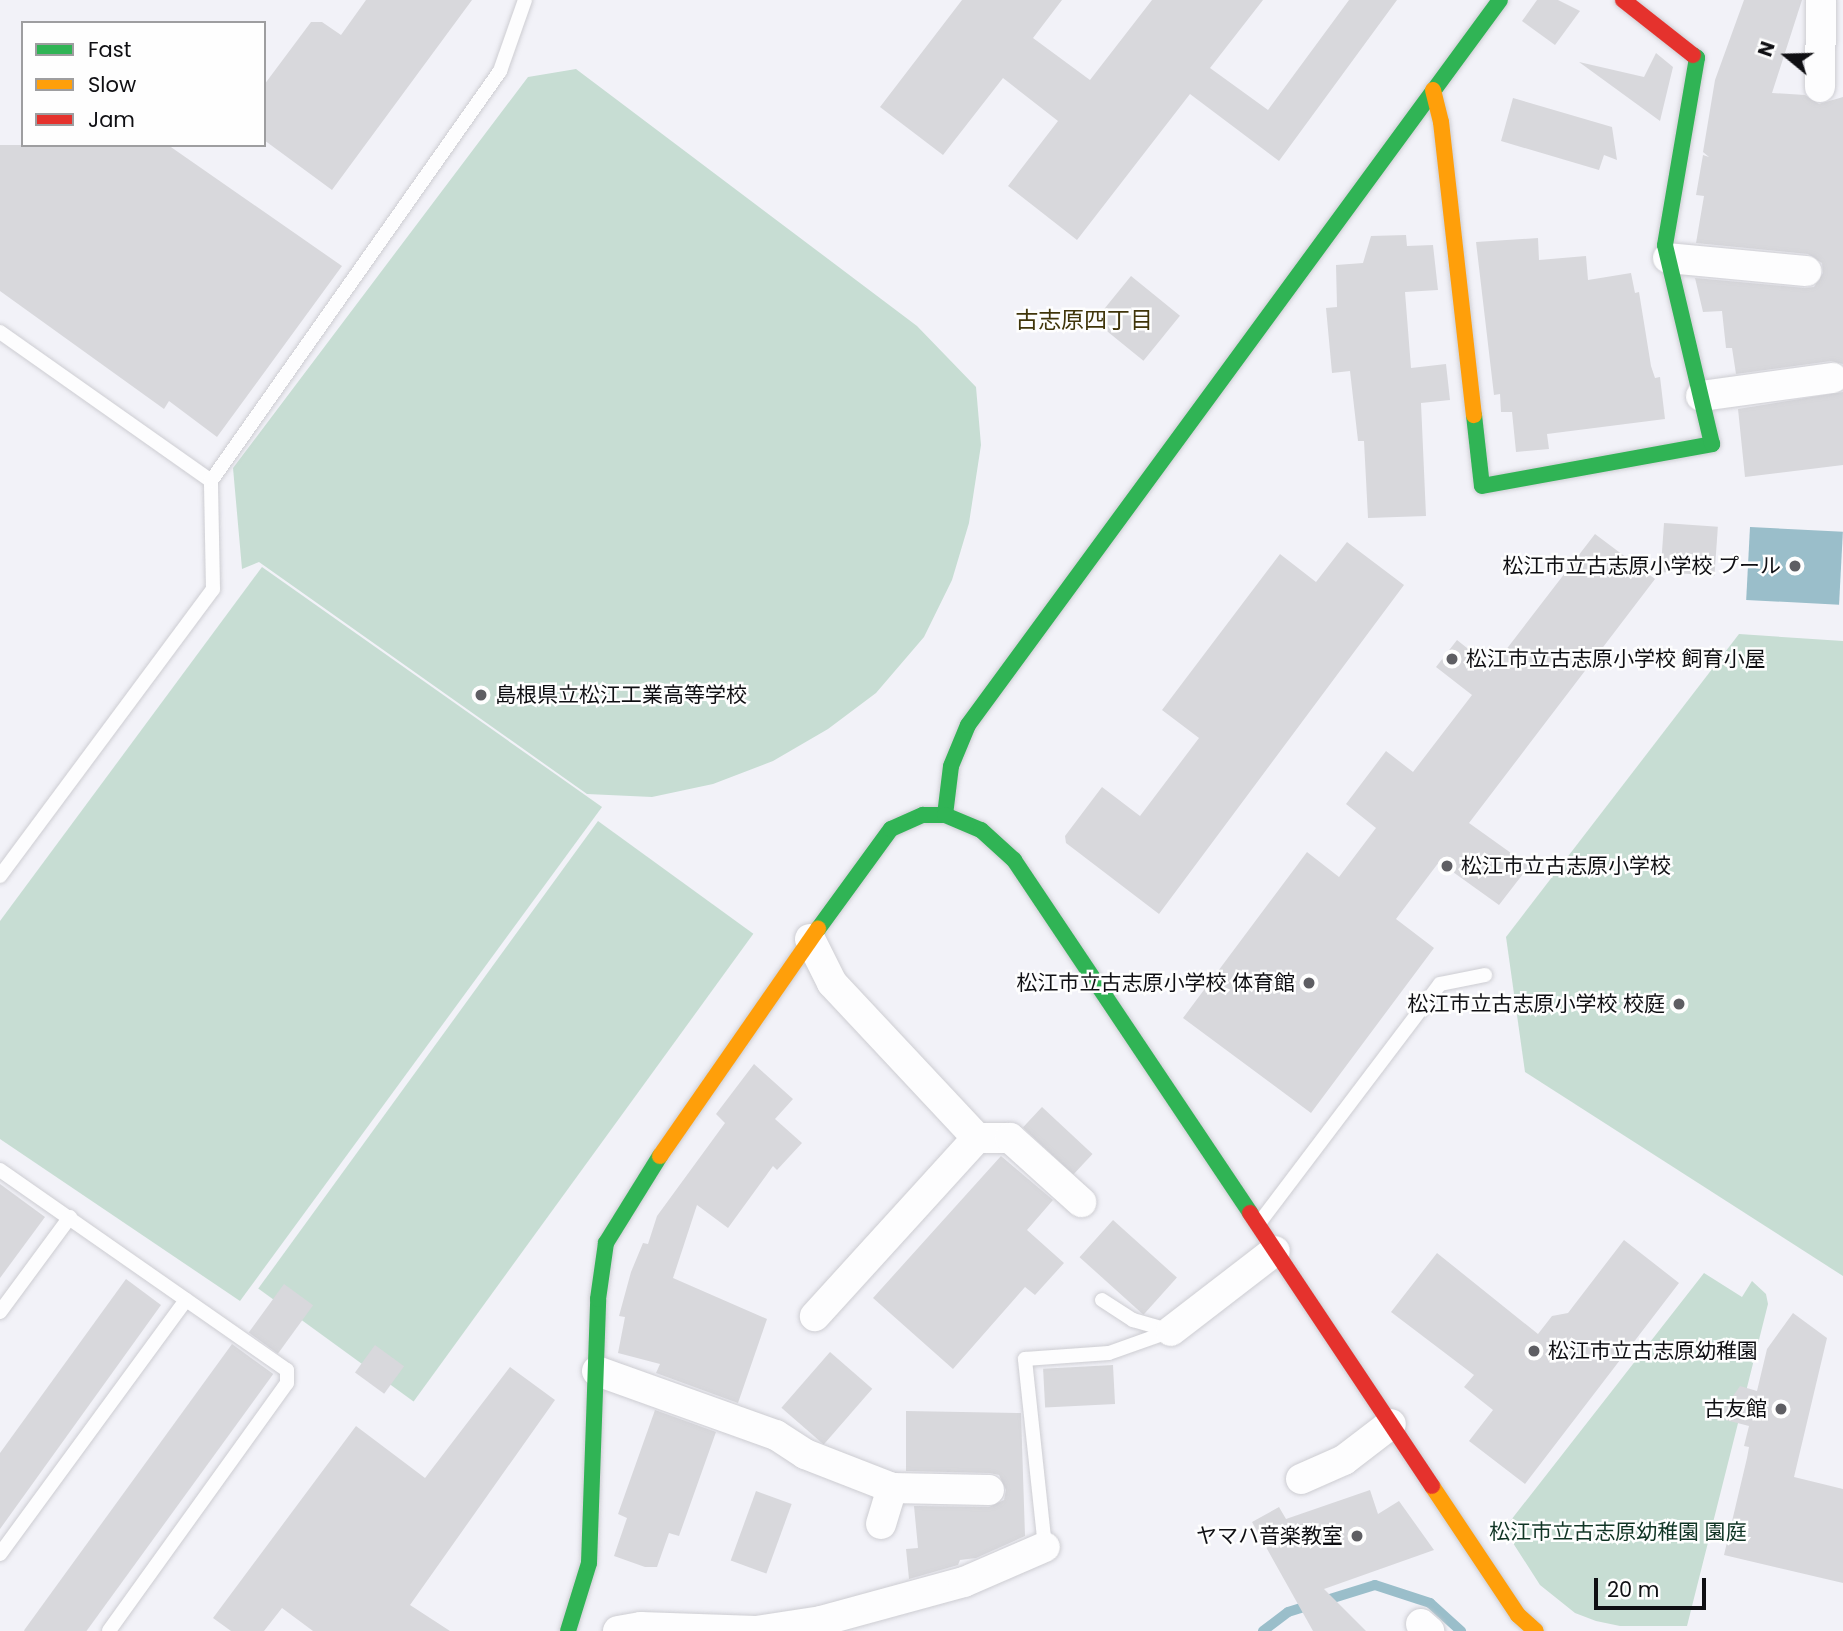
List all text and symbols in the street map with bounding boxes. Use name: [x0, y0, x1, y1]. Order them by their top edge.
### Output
legend: [21, 21, 266, 147]
north arrow: [1752, 21, 1822, 91]
text: Fast: [88, 35, 131, 64]
text: N: [1752, 38, 1782, 60]
text: Slow: [88, 70, 136, 99]
text: Jam: [88, 105, 135, 134]
district label: 古志原四丁目: [1015, 306, 1153, 334]
place label: 松江市立古志原小学校 プール: [1502, 553, 1781, 579]
marker: 松江市立古志原小学校 プール: [1787, 558, 1803, 574]
place label: 松江市立古志原小学校 飼育小屋: [1466, 646, 1766, 672]
marker: 松江市立古志原小学校 飼育小屋: [1444, 651, 1460, 667]
place label: 島根県立松江工業高等学校: [495, 682, 747, 708]
marker: 島根県立松江工業高等学校: [473, 687, 489, 703]
place label: 松江市立古志原小学校: [1461, 853, 1671, 879]
marker: 松江市立古志原小学校: [1439, 858, 1455, 874]
place label: 松江市立古志原小学校 体育館: [1016, 970, 1295, 996]
marker: 松江市立古志原小学校 体育館: [1301, 975, 1317, 991]
place label: 松江市立古志原小学校 校庭: [1407, 991, 1665, 1017]
marker: 松江市立古志原小学校 校庭: [1671, 996, 1687, 1012]
place label: 松江市立古志原幼稚園: [1548, 1338, 1758, 1364]
marker: 松江市立古志原幼稚園: [1526, 1343, 1542, 1359]
place label: 古友館: [1704, 1396, 1767, 1422]
marker: 古友館: [1773, 1401, 1789, 1417]
park label: 松江市立古志原幼稚園 園庭: [1489, 1519, 1747, 1545]
place label: ヤマハ音楽教室: [1196, 1523, 1343, 1549]
marker: ヤマハ音楽教室: [1349, 1528, 1365, 1544]
scale bar: [1598, 1564, 1710, 1608]
text: 20 m: [1607, 1575, 1660, 1604]

